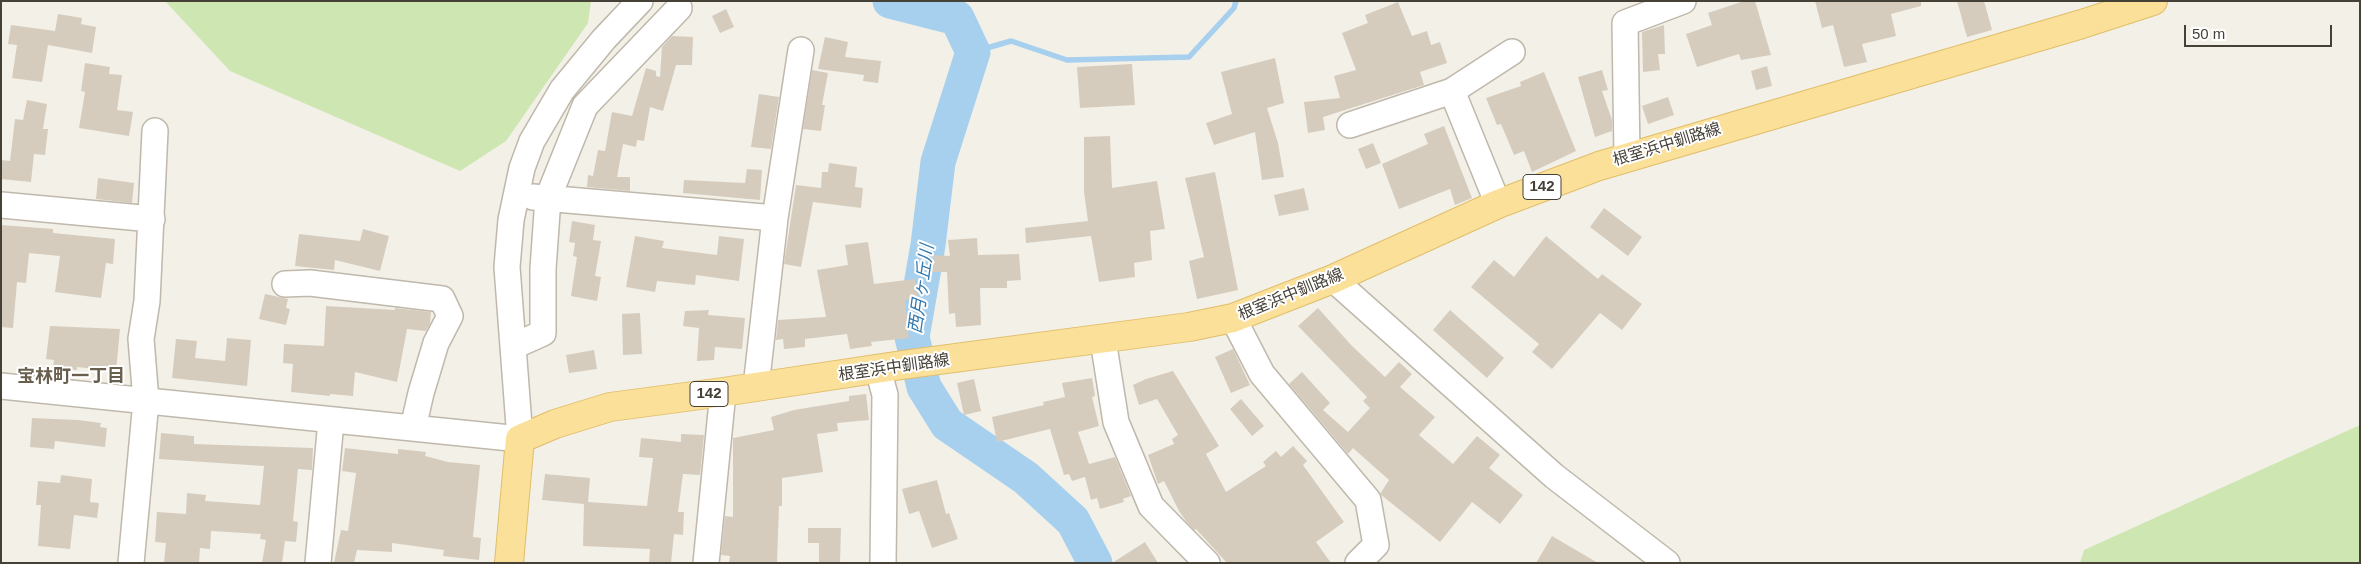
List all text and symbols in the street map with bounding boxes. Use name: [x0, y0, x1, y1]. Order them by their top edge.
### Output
scale bar: [2186, 15, 2334, 47]
text: 50 m: [2192, 25, 2225, 42]
street label: 根室浜中釧路線: [1611, 119, 1723, 171]
road number: 142: [1523, 174, 1561, 200]
water label: 西月ヶ丘川: [905, 243, 939, 335]
street label: 根室浜中釧路線: [1235, 265, 1347, 325]
street label: 根室浜中釧路線: [837, 351, 951, 385]
district label: 宝林町一丁目: [17, 366, 125, 388]
road number: 142: [690, 382, 728, 406]

